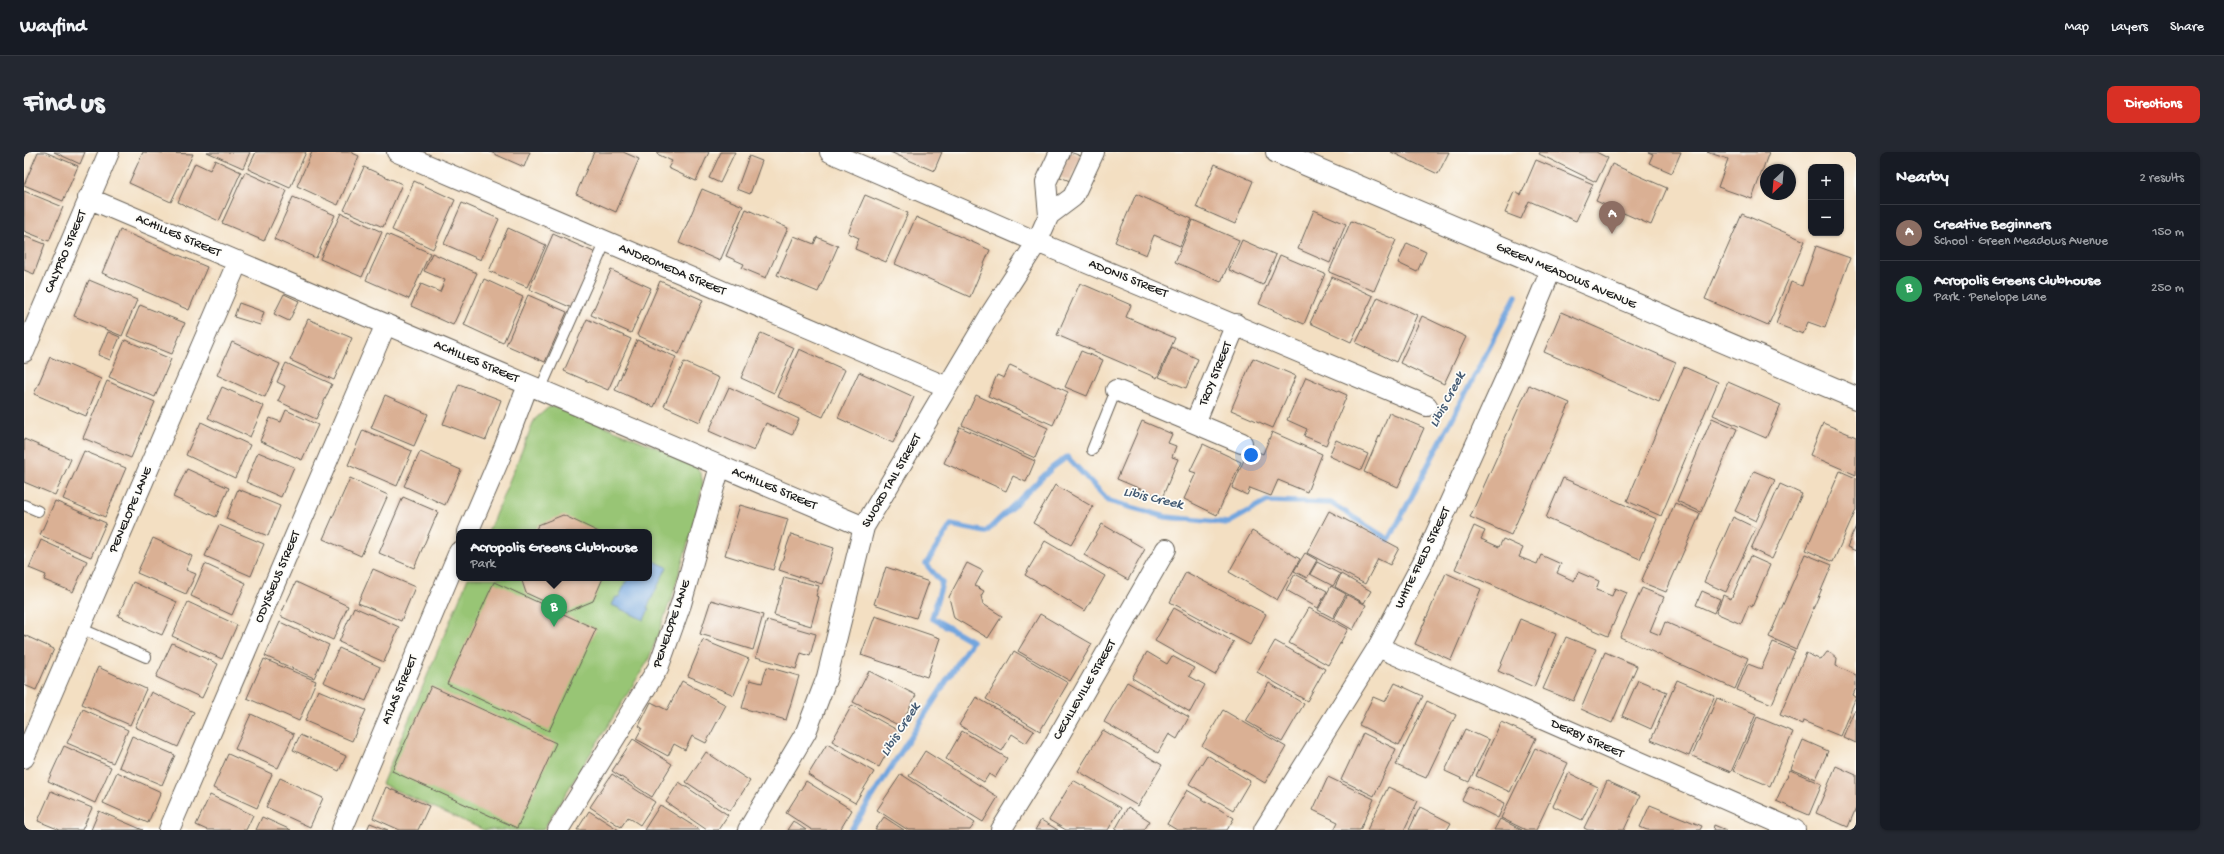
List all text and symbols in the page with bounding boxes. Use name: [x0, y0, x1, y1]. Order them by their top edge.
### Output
text: Wayfind: [20, 16, 86, 39]
text: Map: [2065, 19, 2089, 36]
text: Layers: [2111, 19, 2148, 36]
text: Share: [2170, 19, 2204, 36]
button: Directions: [2107, 86, 2200, 123]
text: Find us: [24, 88, 104, 121]
north arrow: [1760, 164, 1796, 200]
map controls: [1808, 164, 1844, 236]
button: +: [1808, 164, 1844, 200]
text: Nearby: [1896, 168, 1949, 188]
text: 2 results: [2139, 171, 2184, 186]
button: −: [1808, 200, 1844, 236]
pin: A: [1599, 201, 1625, 234]
street label: CALYPSO STREET: [42, 207, 91, 296]
street label: ACHILLES STREET: [133, 211, 224, 261]
text: Creative Beginners: [1934, 216, 2051, 234]
text: A: [1905, 225, 1913, 240]
text: 150 m: [2152, 225, 2184, 240]
text: School · Green Meadows Avenue: [1934, 234, 2108, 249]
street label: GREEN MEADOWS AVENUE: [1494, 240, 1639, 313]
street label: ANDROMEDA STREET: [616, 241, 729, 300]
street label: ADONIS STREET: [1086, 256, 1171, 302]
text: Acropolis Greens Clubhouse: [1934, 272, 2101, 290]
text: B: [1906, 281, 1912, 296]
text: 250 m: [2151, 281, 2184, 296]
text: Park · Penelope Lane: [1934, 290, 2046, 305]
street label: ACHILLES STREET: [431, 337, 522, 387]
street label: TROY STREET: [1196, 339, 1236, 409]
water label: Libis Creek: [1426, 368, 1470, 431]
street label: SWORD TAIL STREET: [859, 431, 925, 531]
your location: [1241, 445, 1261, 465]
street label: PENELOPE LANE: [106, 464, 156, 556]
street label: ACHILLES STREET: [729, 464, 820, 514]
water label: Libis Creek: [1122, 484, 1186, 514]
street label: WHITE FIELD STREET: [1392, 504, 1455, 611]
street label: ODYSSEUS STREET: [252, 528, 304, 625]
popup: [456, 529, 652, 581]
text: Acropolis Greens Clubhouse: [471, 539, 637, 557]
text: Park: [471, 557, 495, 572]
street label: PENELOPE LANE: [650, 577, 694, 671]
pin: B: [541, 594, 567, 627]
street label: CECILLEVILLE STREET: [1050, 636, 1120, 743]
street label: ATLAS STREET: [379, 652, 422, 727]
water label: Libis Creek: [877, 699, 926, 760]
street label: DERBY STREET: [1547, 716, 1627, 762]

